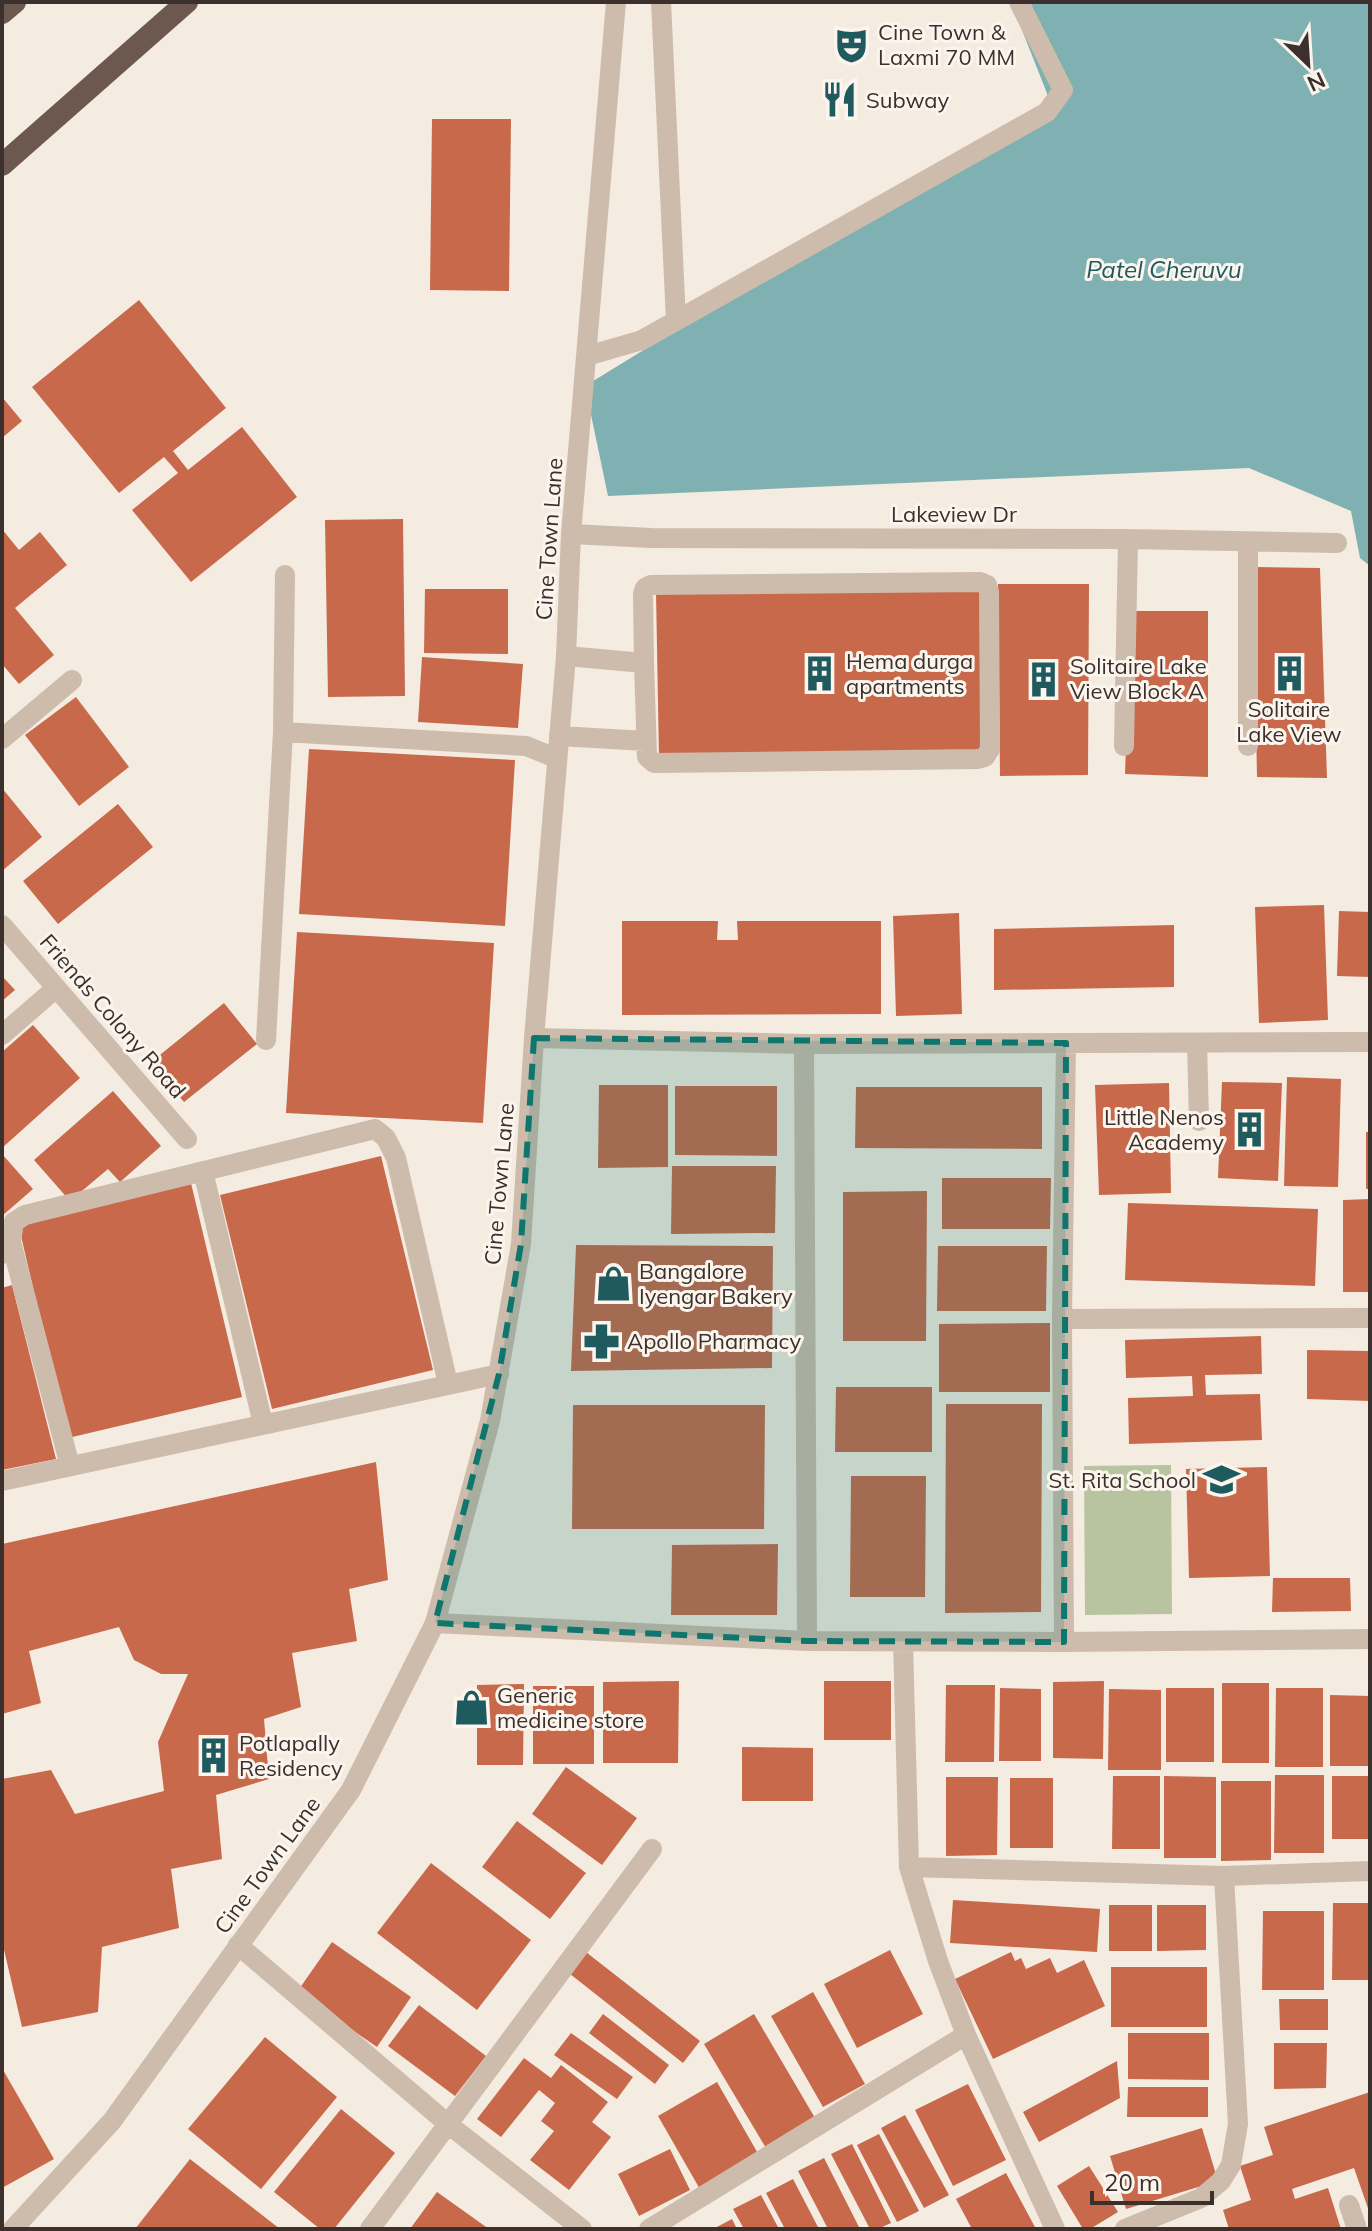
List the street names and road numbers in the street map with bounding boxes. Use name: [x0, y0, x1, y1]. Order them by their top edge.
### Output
street label: Cine Town Lane: [529, 457, 569, 621]
street label: Lakeview Dr: [891, 500, 1017, 528]
street label: Friends Colony Road: [34, 928, 192, 1104]
street label: Cine Town Lane: [478, 1102, 520, 1266]
street label: Cine Town Lane: [208, 1791, 326, 1939]

